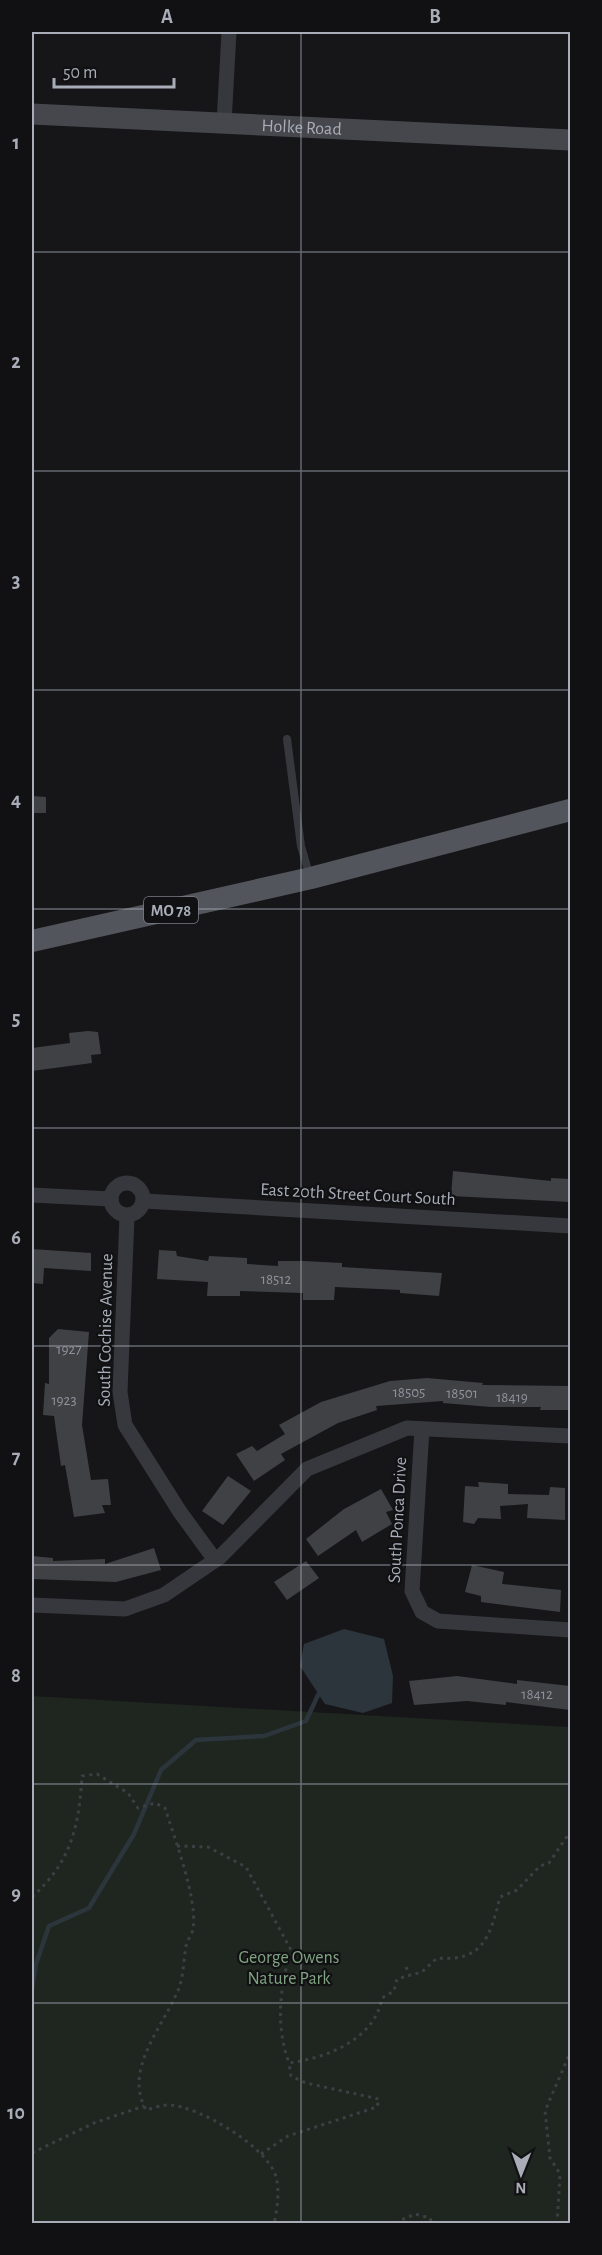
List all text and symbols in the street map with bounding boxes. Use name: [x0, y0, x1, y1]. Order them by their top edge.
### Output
text: A: [161, 7, 173, 27]
text: B: [429, 7, 441, 27]
scale bar: [54, 51, 174, 89]
text: 50 m: [63, 64, 97, 82]
street label: Holke Road: [261, 117, 342, 139]
text: 1: [12, 133, 20, 153]
text: 2: [11, 352, 21, 372]
text: 3: [12, 571, 20, 591]
text: 4: [11, 790, 21, 810]
road number: MO 78: [144, 897, 198, 923]
text: 5: [12, 1009, 20, 1029]
street label: East 20th Street Court South: [260, 1181, 456, 1209]
text: 6: [11, 1228, 21, 1248]
street label: South Cochise Avenue: [96, 1253, 116, 1407]
house number: 18512: [261, 1272, 291, 1287]
house number: 1927: [56, 1342, 82, 1357]
house number: 18505: [393, 1385, 425, 1400]
house number: 18501: [446, 1386, 478, 1401]
house number: 18419: [496, 1390, 528, 1405]
house number: 1923: [51, 1393, 77, 1408]
text: 7: [12, 1447, 21, 1467]
street label: South Ponca Drive: [386, 1457, 410, 1584]
text: 8: [11, 1666, 21, 1686]
house number: 18412: [521, 1687, 553, 1702]
text: 9: [11, 1884, 21, 1904]
park label: George Owens Nature Park: [239, 1949, 339, 1988]
text: 10: [7, 2103, 25, 2123]
north arrow: [491, 2144, 551, 2204]
text: N: [515, 2180, 526, 2196]

